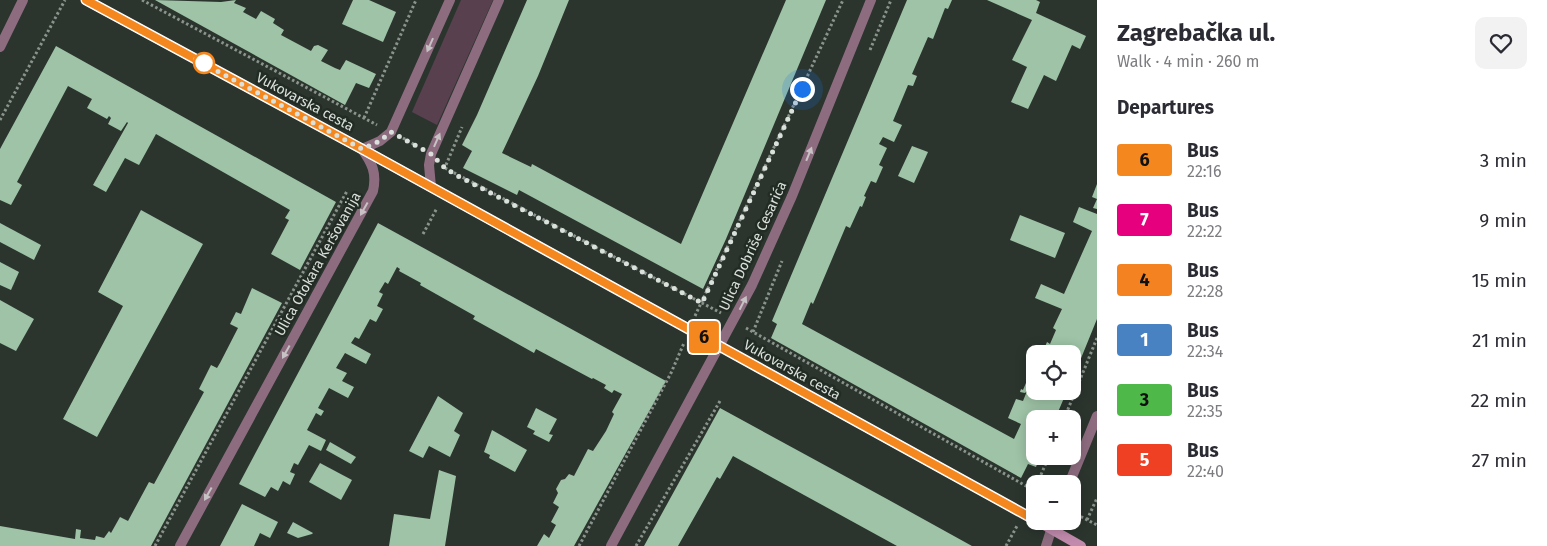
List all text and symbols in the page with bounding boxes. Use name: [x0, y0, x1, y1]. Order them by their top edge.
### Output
button: heart: [1475, 17, 1527, 69]
text: Zagrebačka ul.: [1117, 19, 1275, 47]
one-way arrow: [426, 38, 434, 52]
unlabelled marker: [193, 52, 215, 74]
text: Walk · 4 min · 260 m: [1117, 52, 1259, 71]
street label: Vukovarska cesta: [253, 69, 357, 135]
your location: [790, 77, 815, 102]
text: Departures: [1117, 96, 1214, 119]
one-way arrow: [434, 133, 442, 147]
text: Bus: [1187, 139, 1219, 162]
one-way arrow: [805, 147, 813, 161]
text: 6: [1139, 149, 1150, 171]
text: 3 min: [1480, 149, 1527, 172]
text: 22:16: [1187, 162, 1222, 181]
street label: Ulica Dobriše Cesarića: [716, 179, 790, 313]
street label: Ulica Otokara Keršovanija: [271, 189, 365, 339]
text: Bus: [1187, 199, 1219, 222]
one-way arrow: [360, 202, 368, 216]
text: 7: [1140, 209, 1149, 231]
text: 9 min: [1479, 209, 1527, 232]
text: 22:22: [1187, 222, 1223, 241]
text: Bus: [1187, 259, 1219, 282]
text: 4: [1139, 269, 1150, 291]
text: 15 min: [1471, 269, 1527, 292]
text: 22:28: [1187, 282, 1223, 301]
one-way arrow: [739, 295, 747, 310]
text: Bus: [1187, 319, 1219, 342]
line badge: 6: [688, 321, 720, 353]
text: 6: [699, 326, 709, 348]
text: 1: [1140, 329, 1149, 351]
text: 21 min: [1472, 329, 1527, 352]
street label: Vukovarska cesta: [741, 336, 843, 404]
text: 22:34: [1187, 342, 1223, 361]
one-way arrow: [282, 344, 290, 359]
map controls: [1026, 345, 1081, 530]
button: locate: [1026, 345, 1081, 400]
text: Bus: [1187, 379, 1219, 402]
text: 3: [1140, 389, 1149, 411]
text: 22 min: [1470, 389, 1527, 412]
text: 22:35: [1187, 402, 1223, 421]
button: +: [1026, 410, 1081, 465]
text: Bus: [1187, 439, 1219, 462]
text: 5: [1140, 449, 1149, 471]
text: 27 min: [1472, 449, 1527, 472]
text: 22:40: [1187, 462, 1224, 481]
button: −: [1026, 475, 1081, 530]
one-way arrow: [204, 487, 212, 502]

